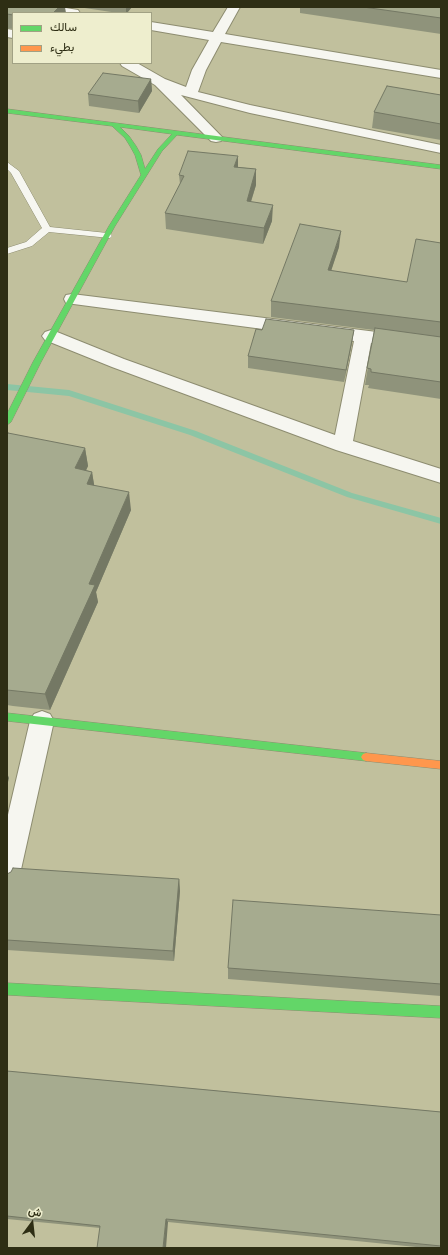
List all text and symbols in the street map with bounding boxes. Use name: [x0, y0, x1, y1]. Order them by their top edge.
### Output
legend: [12, 12, 152, 64]
text: سالك: [50, 19, 77, 33]
text: بطيء: [50, 39, 74, 53]
north arrow: [12, 1203, 52, 1243]
text: ش: [27, 1203, 43, 1219]

